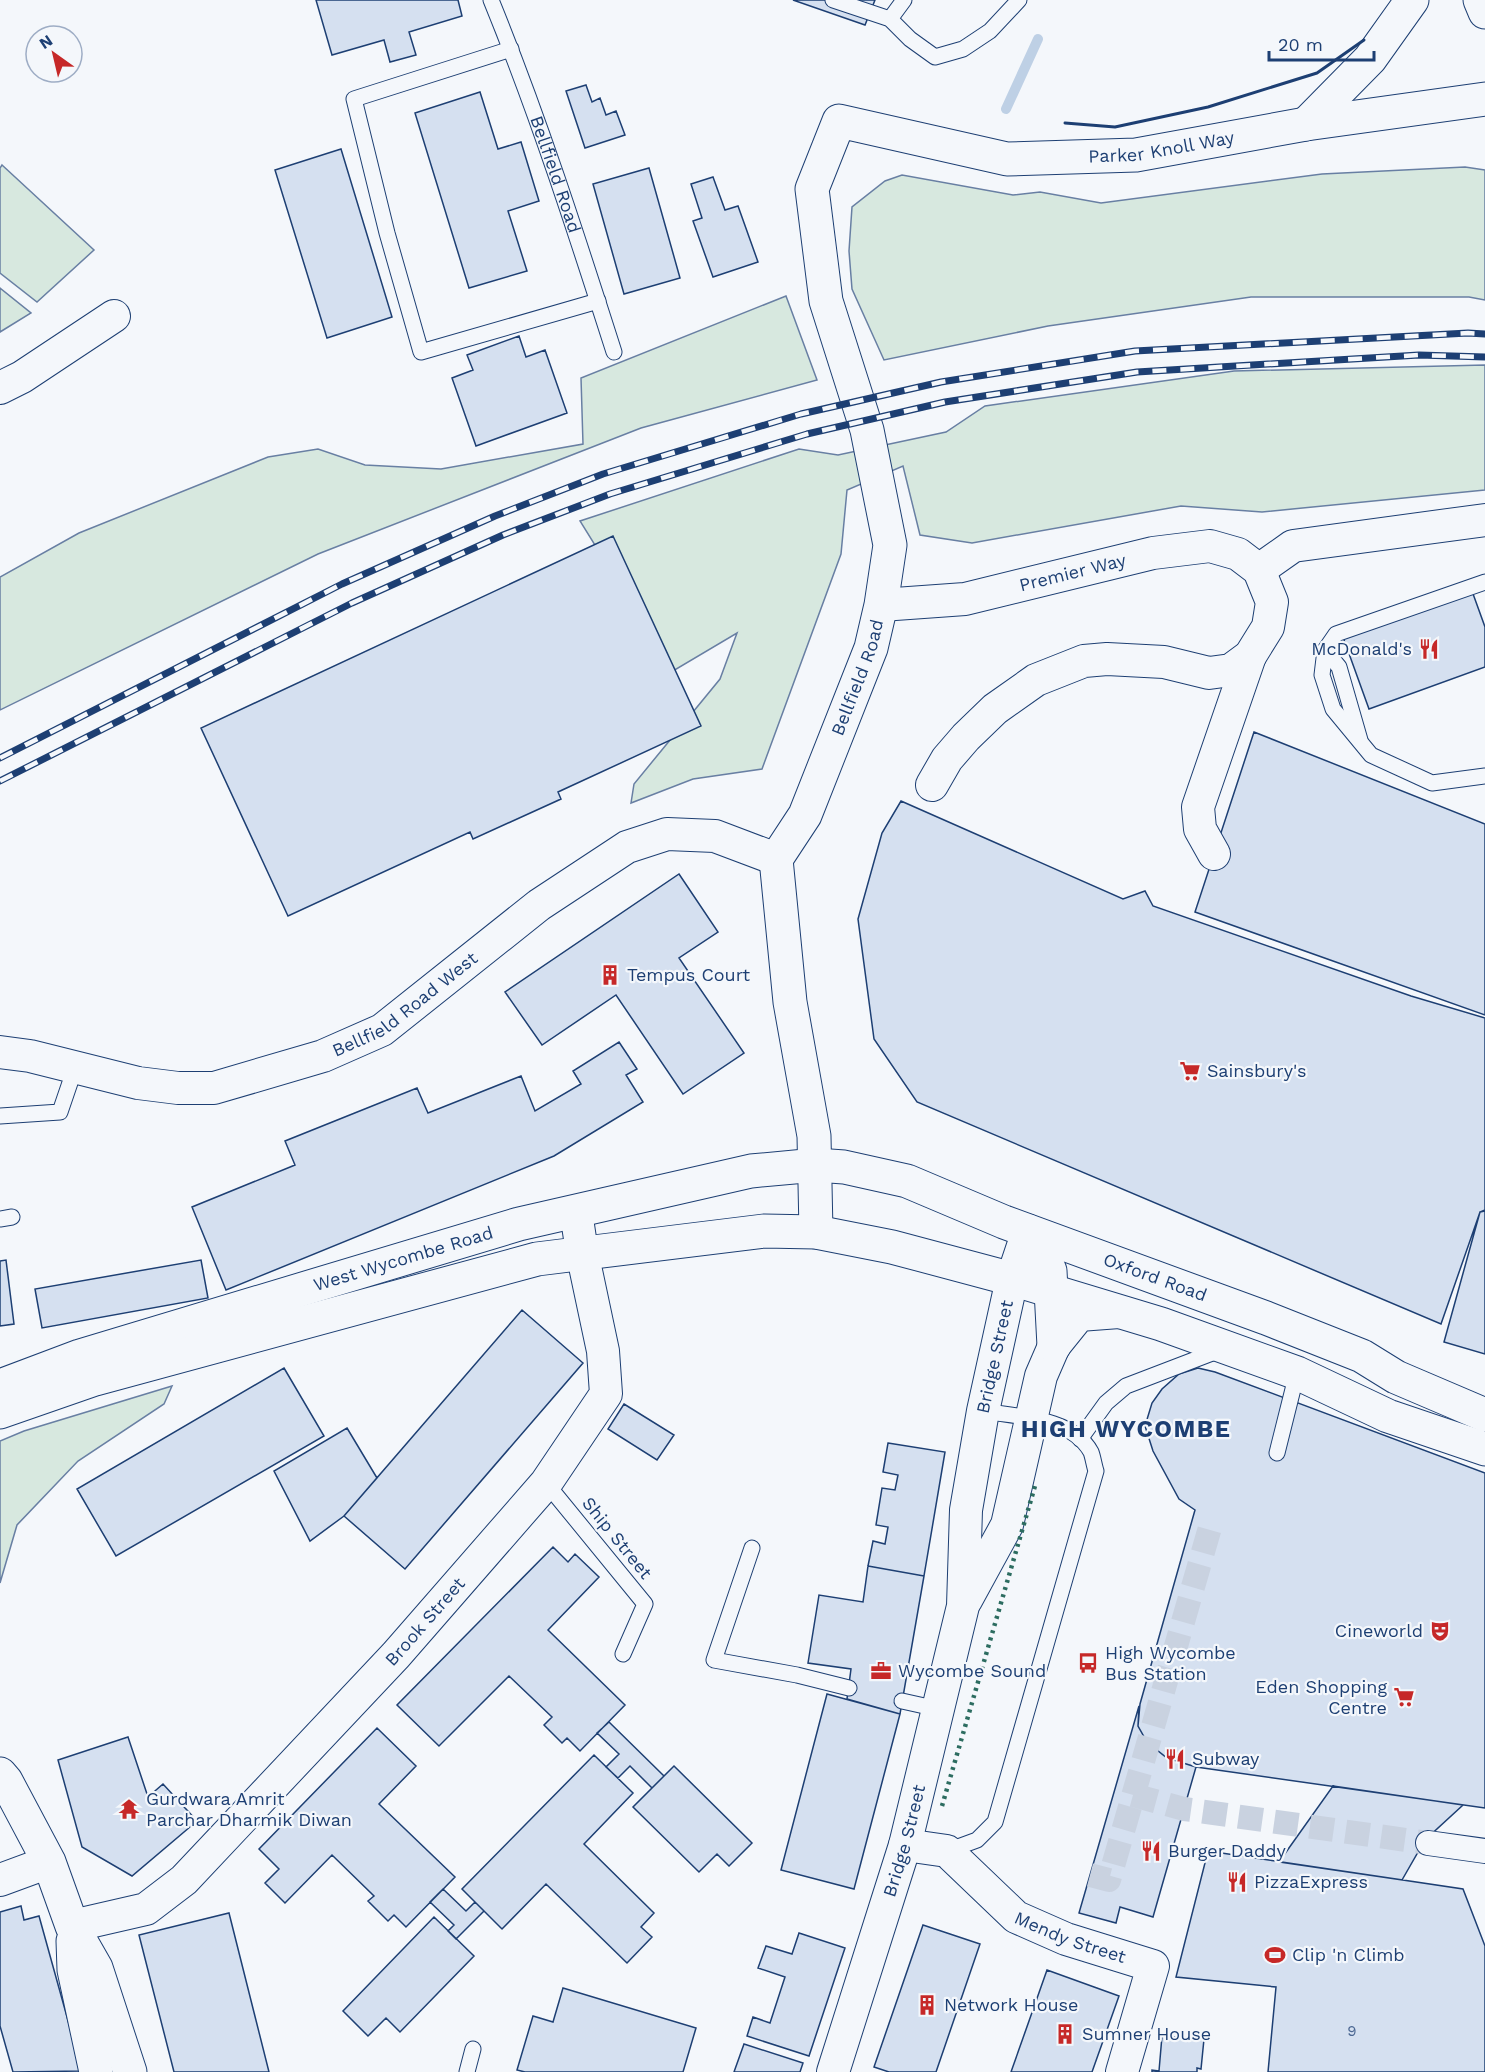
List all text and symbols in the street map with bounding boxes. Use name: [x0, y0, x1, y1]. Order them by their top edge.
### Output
north arrow: [24, 24, 84, 84]
scale bar: [1269, 24, 1374, 62]
text: N: [36, 31, 56, 53]
text: 20 m: [1278, 34, 1323, 55]
street label: Bellfield Road: [526, 113, 586, 235]
street label: Parker Knoll Way: [1088, 126, 1237, 166]
street label: Premier Way: [1017, 549, 1129, 595]
street label: Bellfield Road: [826, 617, 887, 738]
restaurant icon: McDonald's: [1417, 637, 1441, 661]
place label: McDonald's: [1311, 638, 1412, 659]
street label: Bellfield Road West: [329, 947, 482, 1061]
building icon: Tempus Court: [598, 963, 622, 987]
place label: Tempus Court: [627, 964, 751, 985]
supermarket icon: Sainsbury's: [1178, 1059, 1202, 1083]
place label: Sainsbury's: [1207, 1060, 1306, 1081]
street label: West Wycombe Road: [311, 1221, 495, 1295]
street label: Oxford Road: [1101, 1248, 1210, 1306]
street label: Bridge Street: [972, 1298, 1017, 1415]
district label: HIGH WYCOMBE: [1021, 1415, 1231, 1443]
street label: Ship Street: [578, 1493, 657, 1583]
street label: Brook Street: [380, 1572, 469, 1670]
theatre icon: Cineworld: [1428, 1619, 1452, 1643]
place label: Cineworld: [1335, 1620, 1423, 1641]
place label: High Wycombe Bus Station: [1105, 1642, 1236, 1684]
bus stop icon: High Wycombe Bus Station: [1076, 1651, 1100, 1675]
office icon: Wycombe Sound: [869, 1659, 893, 1683]
place label: Wycombe Sound: [898, 1660, 1046, 1681]
place label: Eden Shopping Centre: [1255, 1676, 1387, 1718]
supermarket icon: Eden Shopping Centre: [1392, 1685, 1416, 1709]
restaurant icon: Subway: [1163, 1747, 1187, 1771]
place label: Subway: [1192, 1748, 1260, 1769]
street label: Bridge Street: [878, 1782, 929, 1899]
place label: Gurdwara Amrit Parchar Dharmik Diwan: [146, 1788, 352, 1830]
temple icon: Gurdwara Amrit Parchar Dharmik Diwan: [117, 1797, 141, 1821]
restaurant icon: Burger Daddy: [1139, 1839, 1163, 1863]
place label: Burger Daddy: [1168, 1840, 1287, 1861]
restaurant icon: PizzaExpress: [1225, 1870, 1249, 1894]
place label: PizzaExpress: [1254, 1871, 1368, 1892]
street label: Mendy Street: [1011, 1907, 1129, 1967]
sports icon: Clip 'n Climb: [1263, 1943, 1287, 1967]
place label: Clip 'n Climb: [1292, 1944, 1405, 1965]
building icon: Network House: [915, 1993, 939, 2017]
place label: Network House: [944, 1994, 1078, 2015]
building icon: Sumner House: [1053, 2022, 1077, 2046]
house number: 9: [1347, 2022, 1357, 2040]
place label: Sumner House: [1082, 2023, 1211, 2044]

